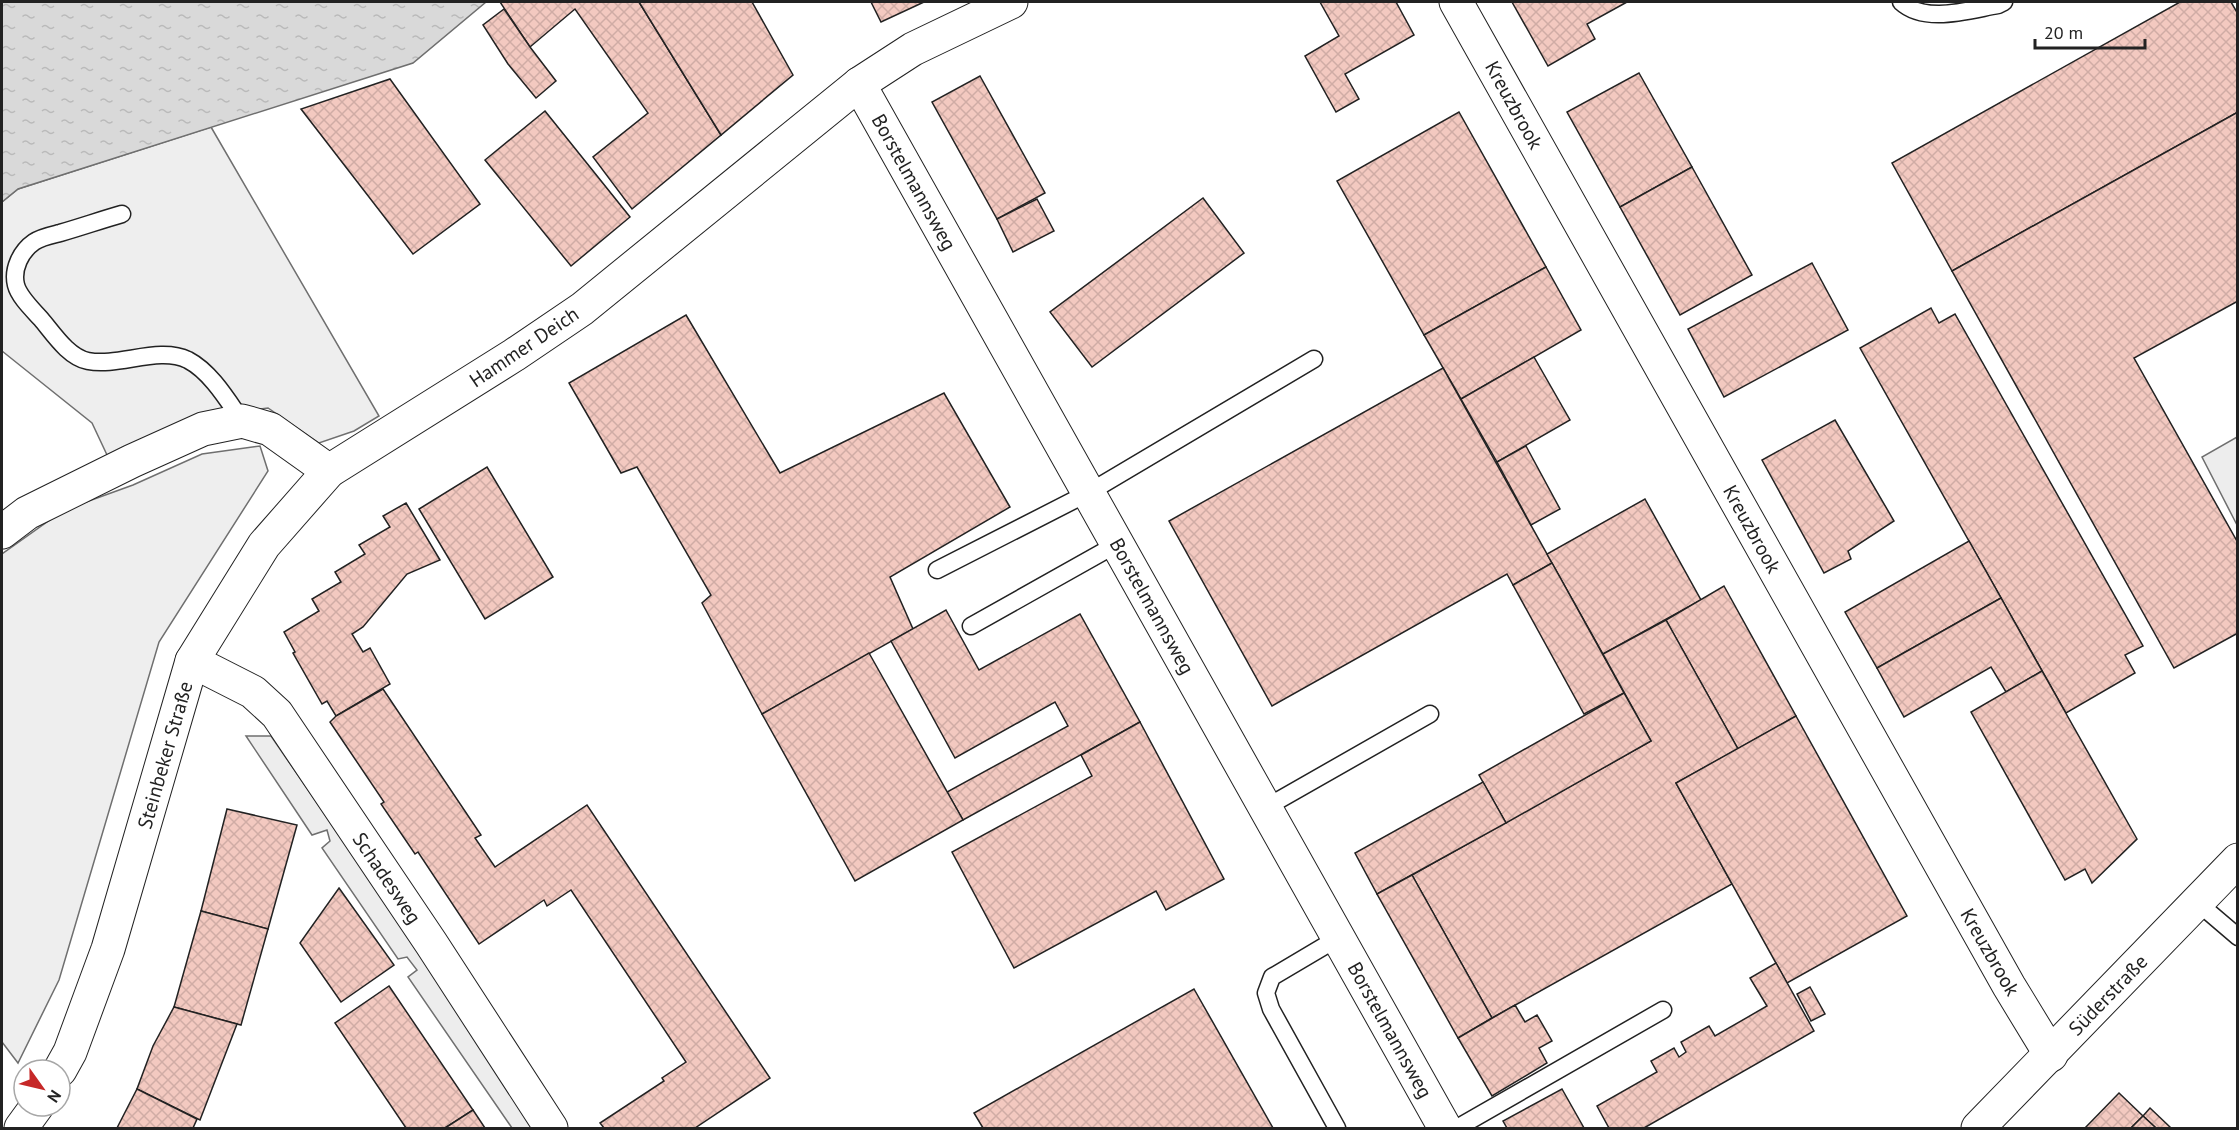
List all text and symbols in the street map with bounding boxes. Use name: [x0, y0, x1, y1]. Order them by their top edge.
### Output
scale bar: [2035, 12, 2144, 50]
text: 20 m: [2044, 21, 2083, 44]
street label: Kreuzbrook: [1479, 56, 1549, 154]
street label: Borstelmannsweg: [866, 109, 962, 255]
street label: Hammer Deich: [464, 301, 584, 393]
street label: Kreuzbrook: [1717, 480, 1787, 578]
street label: Borstelmannsweg: [1104, 533, 1200, 679]
street label: Steinbeker Straße: [132, 678, 198, 832]
street label: Schadesweg: [347, 827, 427, 929]
street label: Kreuzbrook: [1955, 904, 2026, 1001]
street label: Süderstraße: [2063, 949, 2153, 1041]
street label: Borstelmannsweg: [1342, 957, 1438, 1103]
north arrow: [12, 1058, 72, 1118]
text: N: [43, 1086, 66, 1106]

